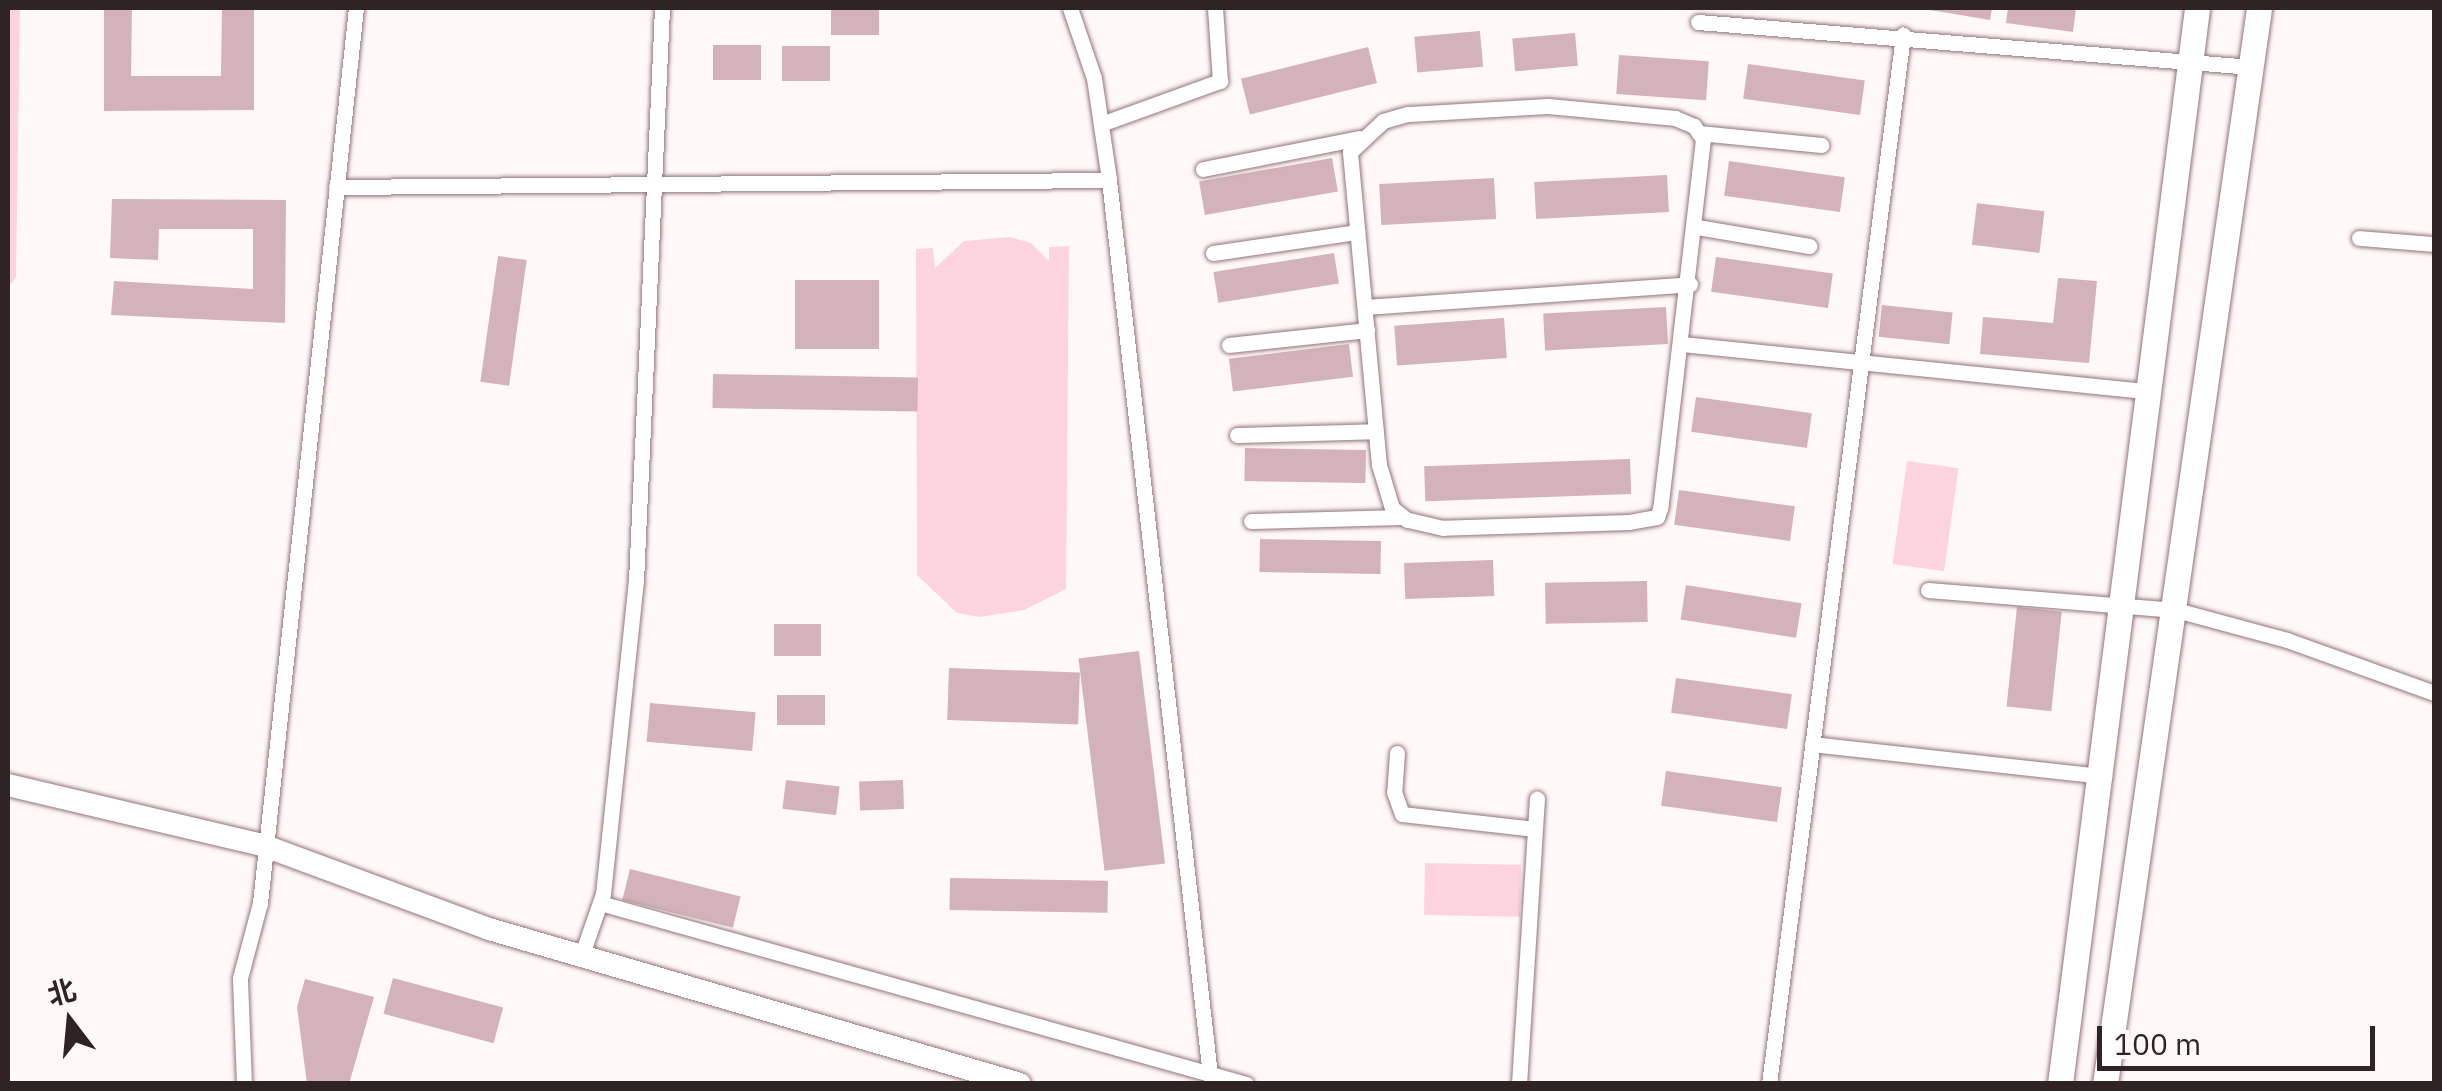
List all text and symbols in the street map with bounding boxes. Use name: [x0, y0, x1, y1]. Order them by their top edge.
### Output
text: 北: [43, 970, 80, 1013]
north arrow: [20, 971, 120, 1071]
scale bar: [2102, 1006, 2380, 1068]
text: 100 m: [2114, 1024, 2201, 1063]

